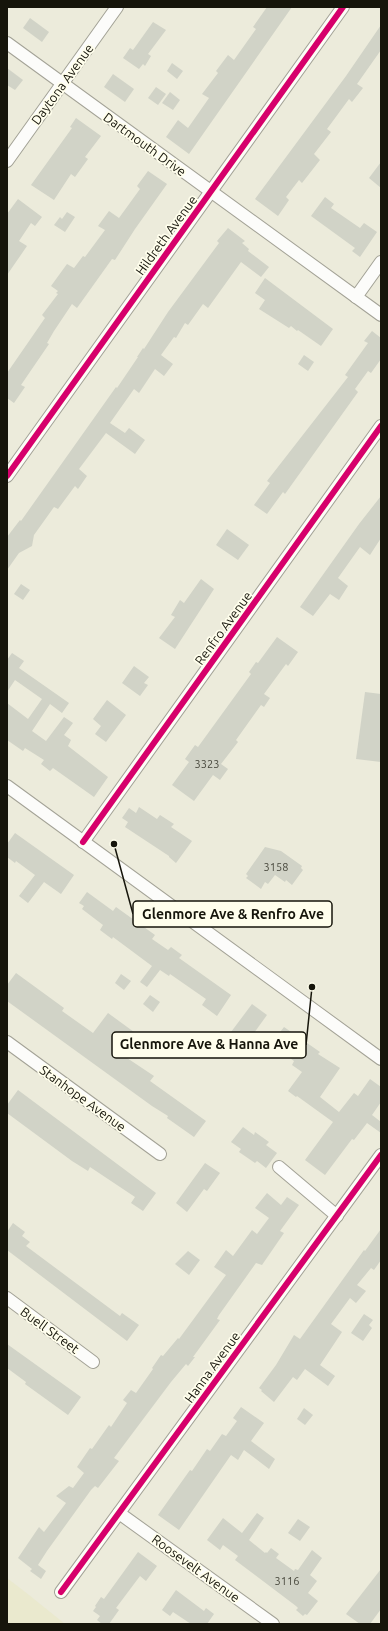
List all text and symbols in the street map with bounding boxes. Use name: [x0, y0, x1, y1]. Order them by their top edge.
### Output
street label: Daytona Avenue: [28, 41, 96, 127]
street label: Dartmouth Drive: [101, 109, 189, 179]
street label: Hildreth Avenue: [133, 193, 199, 277]
street label: Renfro Avenue: [192, 589, 254, 667]
house number: 3323: [195, 758, 219, 770]
house number: 3158: [264, 861, 288, 873]
callout: Glenmore Ave & Renfro Ave: [133, 901, 332, 927]
text: Glenmore Ave & Renfro Ave: [142, 906, 324, 922]
callout: Glenmore Ave & Hanna Ave: [112, 1032, 306, 1058]
text: Glenmore Ave & Hanna Ave: [120, 1036, 298, 1052]
street label: Stanhope Avenue: [37, 1062, 129, 1134]
street label: Buell Street: [18, 1304, 82, 1356]
street label: Hanna Avenue: [182, 1329, 242, 1405]
street label: Roosevelt Avenue: [149, 1532, 243, 1604]
house number: 3116: [275, 1575, 299, 1587]

